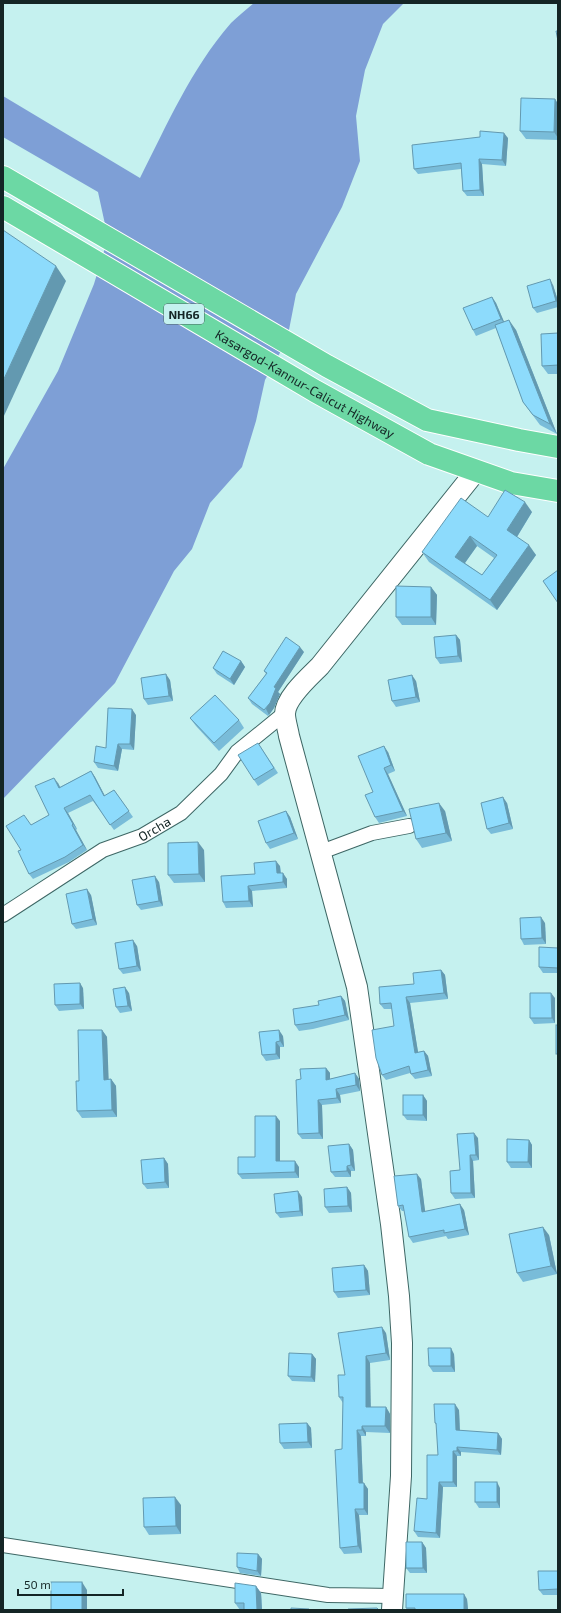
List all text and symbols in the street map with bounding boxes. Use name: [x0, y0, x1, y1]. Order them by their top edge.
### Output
road number: NH66: [164, 304, 204, 324]
street label: Kasargod-Kannur-Calicut Highway: [212, 326, 398, 442]
street label: Orcha: [135, 813, 173, 844]
scale bar: [18, 1571, 123, 1597]
text: 50 m: [24, 1577, 51, 1591]

